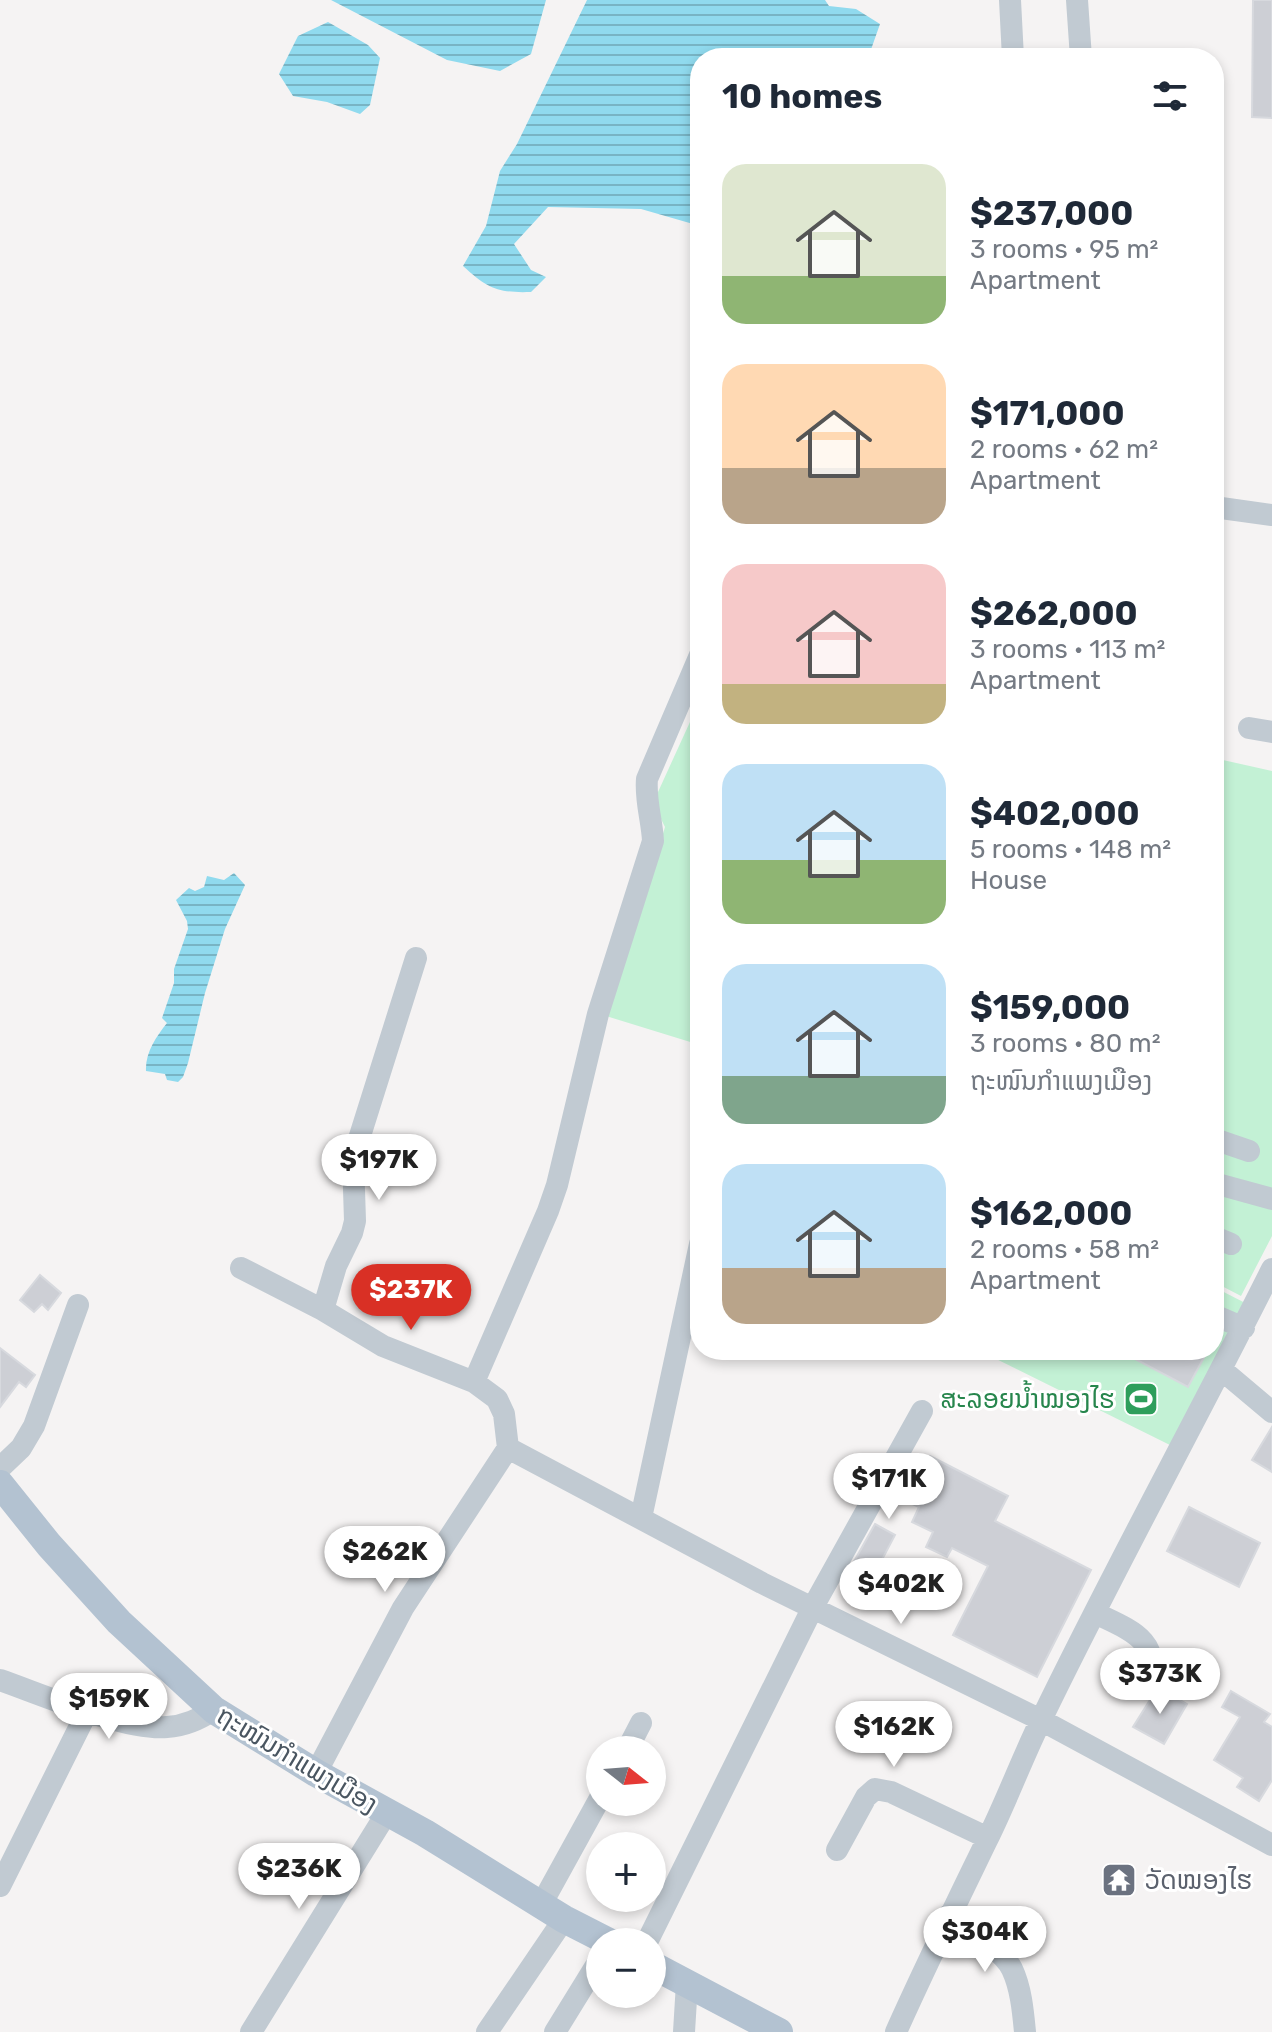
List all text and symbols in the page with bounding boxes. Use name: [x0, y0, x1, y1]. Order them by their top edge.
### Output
icon: filters: [1148, 74, 1192, 118]
text: 10 homes: [722, 76, 882, 117]
text: $237,000: [970, 193, 1133, 234]
icon: home: [786, 196, 882, 292]
text: 3 rooms · 95 m²: [970, 234, 1158, 265]
text: Apartment: [970, 265, 1101, 296]
text: $171,000: [970, 393, 1125, 434]
icon: home: [786, 396, 882, 492]
text: 2 rooms · 62 m²: [970, 434, 1158, 465]
text: Apartment: [970, 465, 1101, 496]
text: $262,000: [970, 593, 1138, 634]
icon: home: [786, 596, 882, 692]
text: 3 rooms · 113 m²: [970, 634, 1165, 665]
text: Apartment: [970, 665, 1101, 696]
text: $402,000: [970, 793, 1140, 834]
icon: home: [786, 796, 882, 892]
text: 5 rooms · 148 m²: [970, 834, 1171, 865]
text: House: [970, 865, 1047, 896]
text: $159,000: [970, 987, 1130, 1028]
icon: home: [786, 996, 882, 1092]
text: 3 rooms · 80 m²: [970, 1028, 1161, 1059]
text: ຖະໜົນກຳແພງເມືອງ: [970, 1066, 1152, 1097]
pin: $197K: [323, 1134, 435, 1202]
text: $197K: [339, 1144, 419, 1175]
text: $162,000: [970, 1193, 1132, 1234]
icon: home: [786, 1196, 882, 1292]
text: 2 rooms · 58 m²: [970, 1234, 1159, 1265]
pin: $237K: [355, 1264, 467, 1332]
text: Apartment: [970, 1265, 1101, 1296]
text: $237K: [369, 1274, 453, 1305]
place label: ສະລອຍນ້ຳໝອງໄຮ: [940, 1380, 1115, 1415]
sports icon: ສະລອຍນ້ຳໝອງໄຮ: [1122, 1380, 1160, 1418]
pin: $171K: [833, 1453, 945, 1521]
text: $171K: [851, 1463, 927, 1494]
pin: $262K: [329, 1526, 441, 1594]
text: $262K: [342, 1536, 428, 1567]
pin: $402K: [845, 1558, 957, 1626]
text: $402K: [858, 1568, 944, 1599]
pin: $373K: [1104, 1648, 1216, 1716]
text: $373K: [1118, 1658, 1202, 1689]
pin: $159K: [53, 1673, 165, 1741]
text: $159K: [69, 1683, 150, 1714]
street label: ຖະໜົນກຳແພງເມືອງ: [211, 1700, 383, 1820]
pin: $162K: [838, 1701, 950, 1769]
text: $162K: [853, 1711, 935, 1742]
north arrow: [586, 1736, 666, 1816]
map controls: [586, 1736, 666, 2008]
button: +: [586, 1832, 666, 1912]
pin: $236K: [243, 1843, 355, 1911]
text: $236K: [256, 1853, 342, 1884]
temple icon: ວັດໝອງໄຮ: [1100, 1861, 1138, 1899]
place label: ວັດໝອງໄຮ: [1145, 1865, 1253, 1896]
pin: $304K: [929, 1906, 1041, 1974]
text: $304K: [941, 1916, 1029, 1947]
button: −: [586, 1928, 666, 2008]

